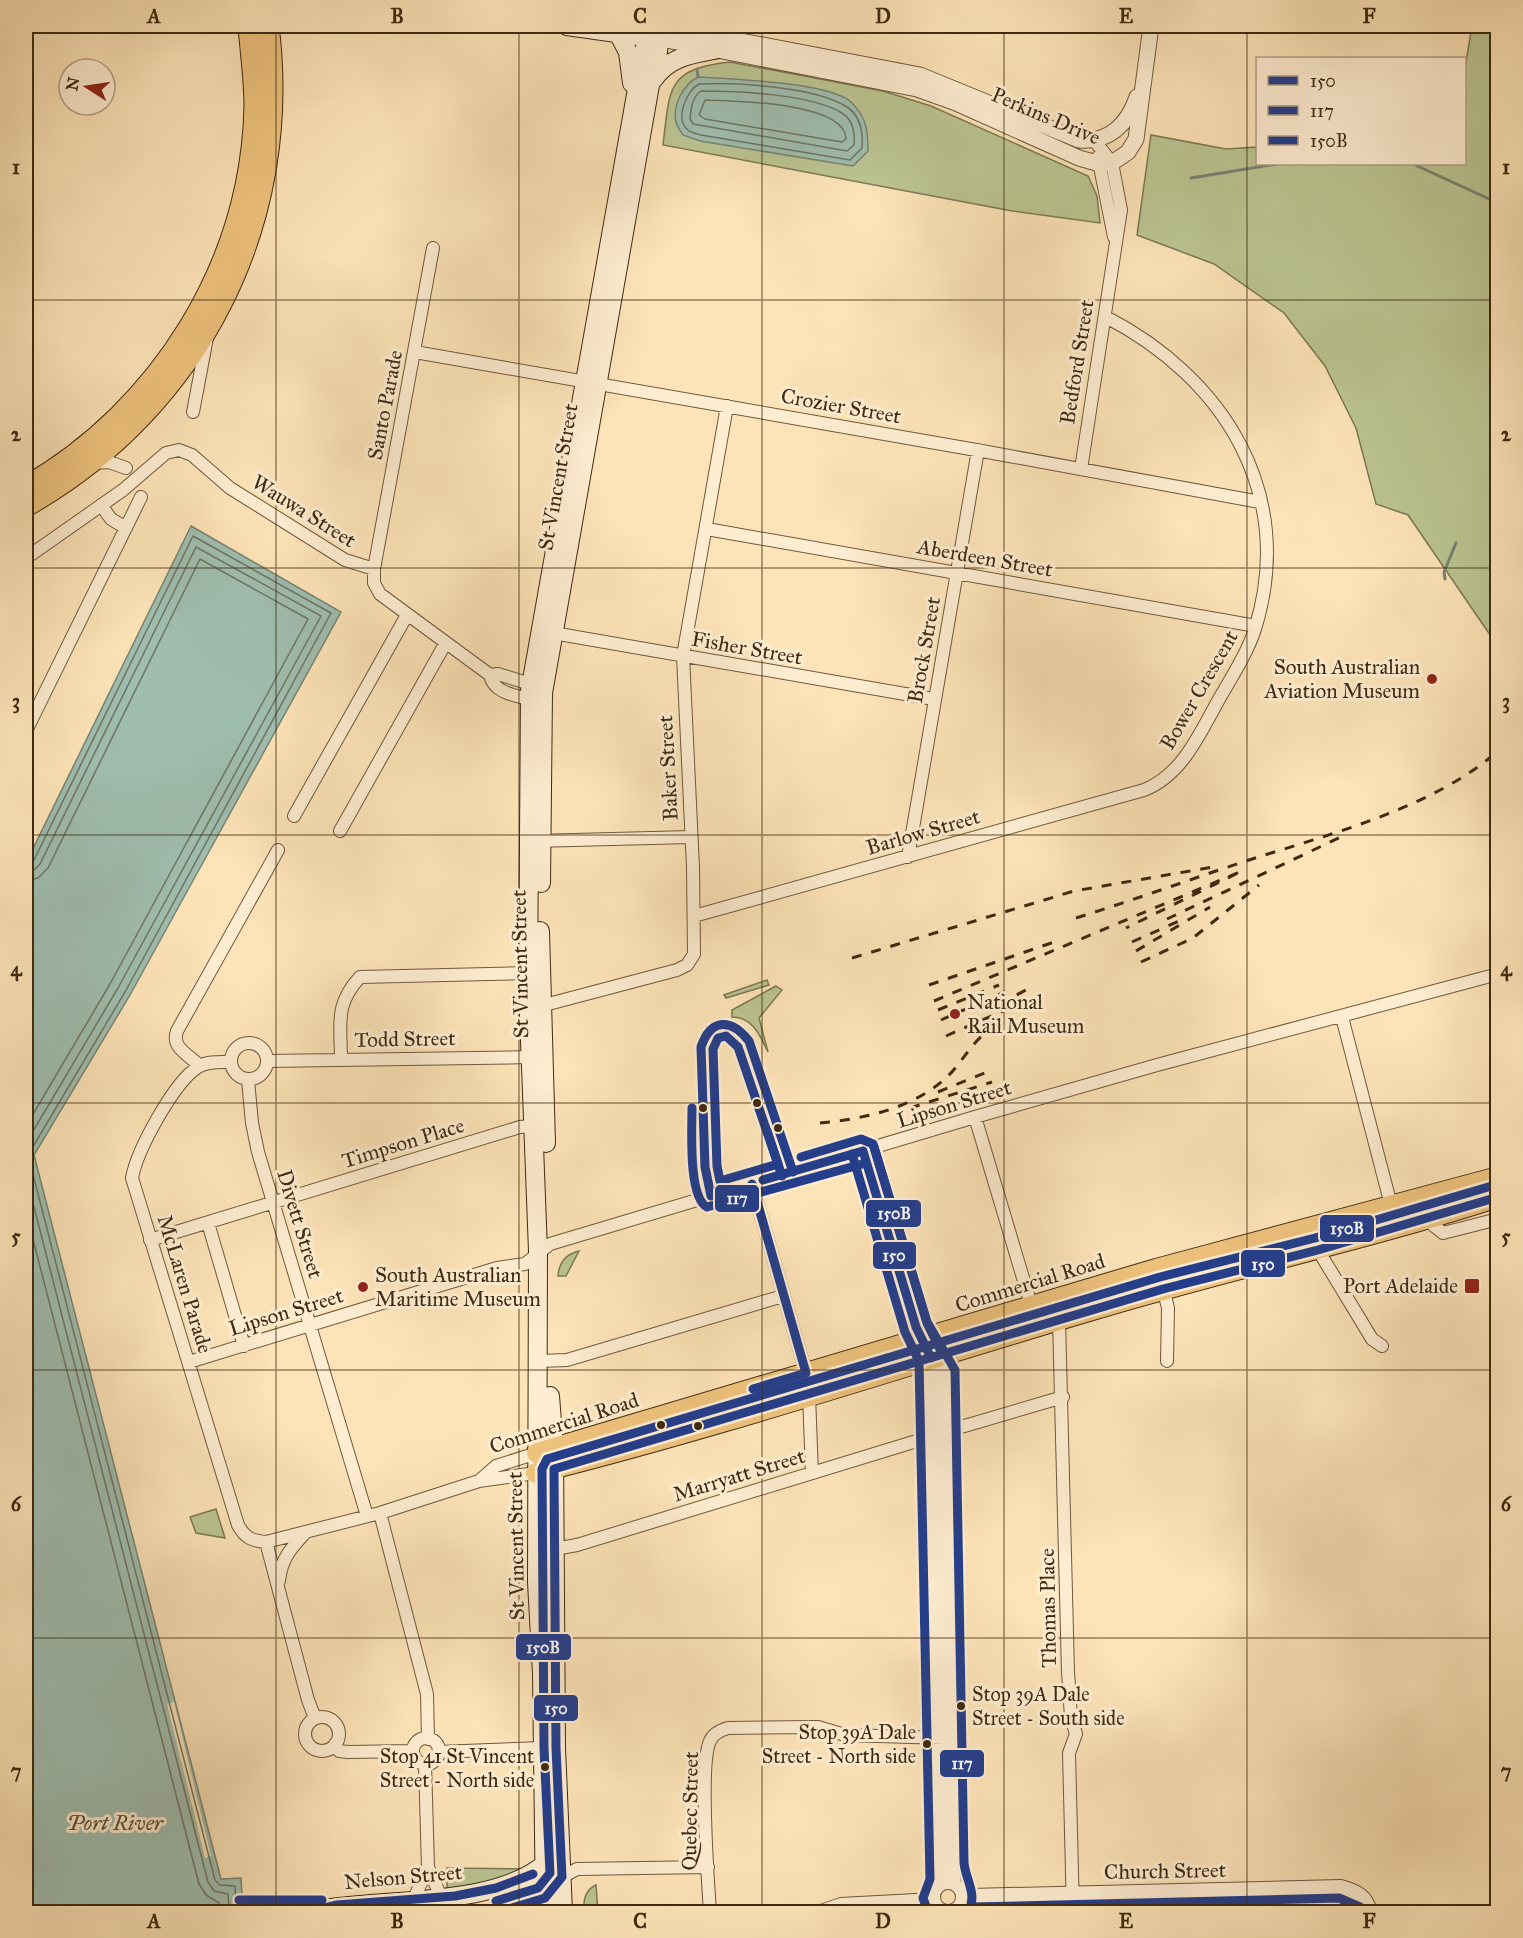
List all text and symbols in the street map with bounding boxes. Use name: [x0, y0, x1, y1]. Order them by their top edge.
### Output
text: A: [145, 4, 161, 28]
text: B: [390, 4, 404, 28]
text: C: [633, 4, 647, 28]
text: D: [875, 4, 891, 28]
text: E: [1119, 4, 1134, 28]
text: F: [1362, 4, 1376, 28]
north arrow: [57, 57, 117, 117]
legend: [1256, 57, 1466, 165]
text: 150: [1310, 70, 1336, 92]
text: N: [62, 75, 84, 93]
street label: Perkins Drive: [988, 81, 1105, 151]
text: 117: [1310, 100, 1334, 122]
text: 150B: [1310, 130, 1348, 152]
text: 1: [12, 155, 20, 179]
text: 1: [1502, 155, 1510, 179]
street label: Bedford Street: [1054, 297, 1100, 426]
street label: Santo Parade: [362, 348, 408, 462]
street label: Crozier Street: [779, 383, 904, 429]
street label: St Vincent Street: [532, 401, 584, 553]
text: 2: [11, 422, 22, 446]
text: 2: [1501, 422, 1512, 446]
street label: Wauwa Street: [247, 469, 361, 554]
street label: Aberdeen Street: [914, 533, 1055, 583]
street label: Brock Street: [902, 594, 946, 705]
street label: Fisher Street: [690, 625, 805, 671]
street label: Bower Crescent: [1154, 625, 1244, 755]
place label: South Australian Aviation Museum: [1263, 654, 1420, 704]
marker: South Australian Aviation Museum: [1425, 672, 1439, 686]
text: 3: [12, 689, 20, 714]
text: 3: [1502, 689, 1510, 714]
street label: Baker Street: [652, 714, 684, 821]
street label: Barlow Street: [863, 803, 983, 861]
street label: St Vincent Street: [506, 889, 534, 1039]
text: 4: [10, 957, 22, 982]
text: 4: [1500, 957, 1512, 982]
place label: National Rail Museum: [967, 989, 1085, 1039]
marker: National Rail Museum: [948, 1007, 962, 1021]
street label: Todd Street: [354, 1025, 456, 1053]
street label: Lipson Street: [894, 1074, 1015, 1134]
unlabelled marker: [751, 1097, 763, 1109]
unlabelled marker: [697, 1102, 709, 1114]
street label: Timpson Place: [339, 1112, 468, 1174]
unlabelled marker: [772, 1122, 784, 1134]
street label: Divett Street: [271, 1167, 329, 1282]
line badge: 117: [714, 1184, 760, 1213]
text: 117: [726, 1189, 748, 1208]
line badge: 150B: [865, 1199, 922, 1228]
text: 150B: [877, 1204, 911, 1223]
street label: McLaren Parade: [152, 1212, 218, 1357]
line badge: 150B: [1319, 1214, 1375, 1243]
text: 150B: [1330, 1219, 1364, 1238]
text: 5: [11, 1224, 21, 1248]
text: 5: [1501, 1224, 1511, 1248]
line badge: 150: [872, 1241, 917, 1270]
text: 150: [883, 1246, 905, 1265]
street label: Commercial Road: [952, 1248, 1108, 1318]
line badge: 150: [1240, 1249, 1286, 1278]
text: 150: [1252, 1255, 1274, 1274]
place label: South Australian Maritime Museum: [375, 1262, 541, 1312]
place label: Port Adelaide: [1343, 1273, 1458, 1299]
marker: Port Adelaide: [1463, 1277, 1481, 1295]
marker: South Australian Maritime Museum: [356, 1280, 370, 1294]
street label: Lipson Street: [226, 1282, 347, 1342]
street label: Commercial Road: [486, 1387, 642, 1459]
unlabelled marker: [655, 1419, 667, 1431]
unlabelled marker: [692, 1420, 704, 1432]
street label: Marryatt Street: [670, 1442, 809, 1507]
street label: St Vincent Street: [502, 1471, 530, 1621]
text: 6: [11, 1492, 23, 1516]
text: 6: [1501, 1492, 1513, 1516]
street label: Thomas Place: [1034, 1548, 1062, 1668]
line badge: 150B: [515, 1633, 572, 1661]
text: 150B: [526, 1638, 560, 1657]
place label: Stop 39A Dale Street - South side: [972, 1682, 1125, 1730]
line badge: 150: [533, 1694, 579, 1722]
text: 150: [545, 1699, 567, 1718]
marker: Stop 39A Dale Street - South side: [955, 1700, 967, 1712]
place label: Stop 39A Dale Street - North side: [762, 1720, 916, 1768]
marker: Stop 39A Dale Street - North side: [921, 1738, 933, 1750]
place label: Stop 41 St Vincent Street - North side: [380, 1744, 534, 1792]
line badge: 117: [939, 1749, 985, 1778]
street label: Quebec Street: [676, 1751, 704, 1871]
text: 117: [951, 1754, 973, 1773]
text: 7: [11, 1759, 22, 1783]
text: 7: [1501, 1759, 1512, 1783]
marker: Stop 41 St Vincent Street - North side: [539, 1761, 551, 1773]
water label: Port River: [67, 1809, 165, 1836]
street label: Church Street: [1104, 1857, 1227, 1885]
street label: Nelson Street: [343, 1859, 464, 1895]
text: A: [145, 1909, 161, 1933]
text: B: [390, 1909, 404, 1933]
text: C: [633, 1909, 647, 1933]
text: D: [875, 1909, 891, 1933]
text: E: [1119, 1909, 1134, 1933]
text: F: [1362, 1909, 1376, 1933]

